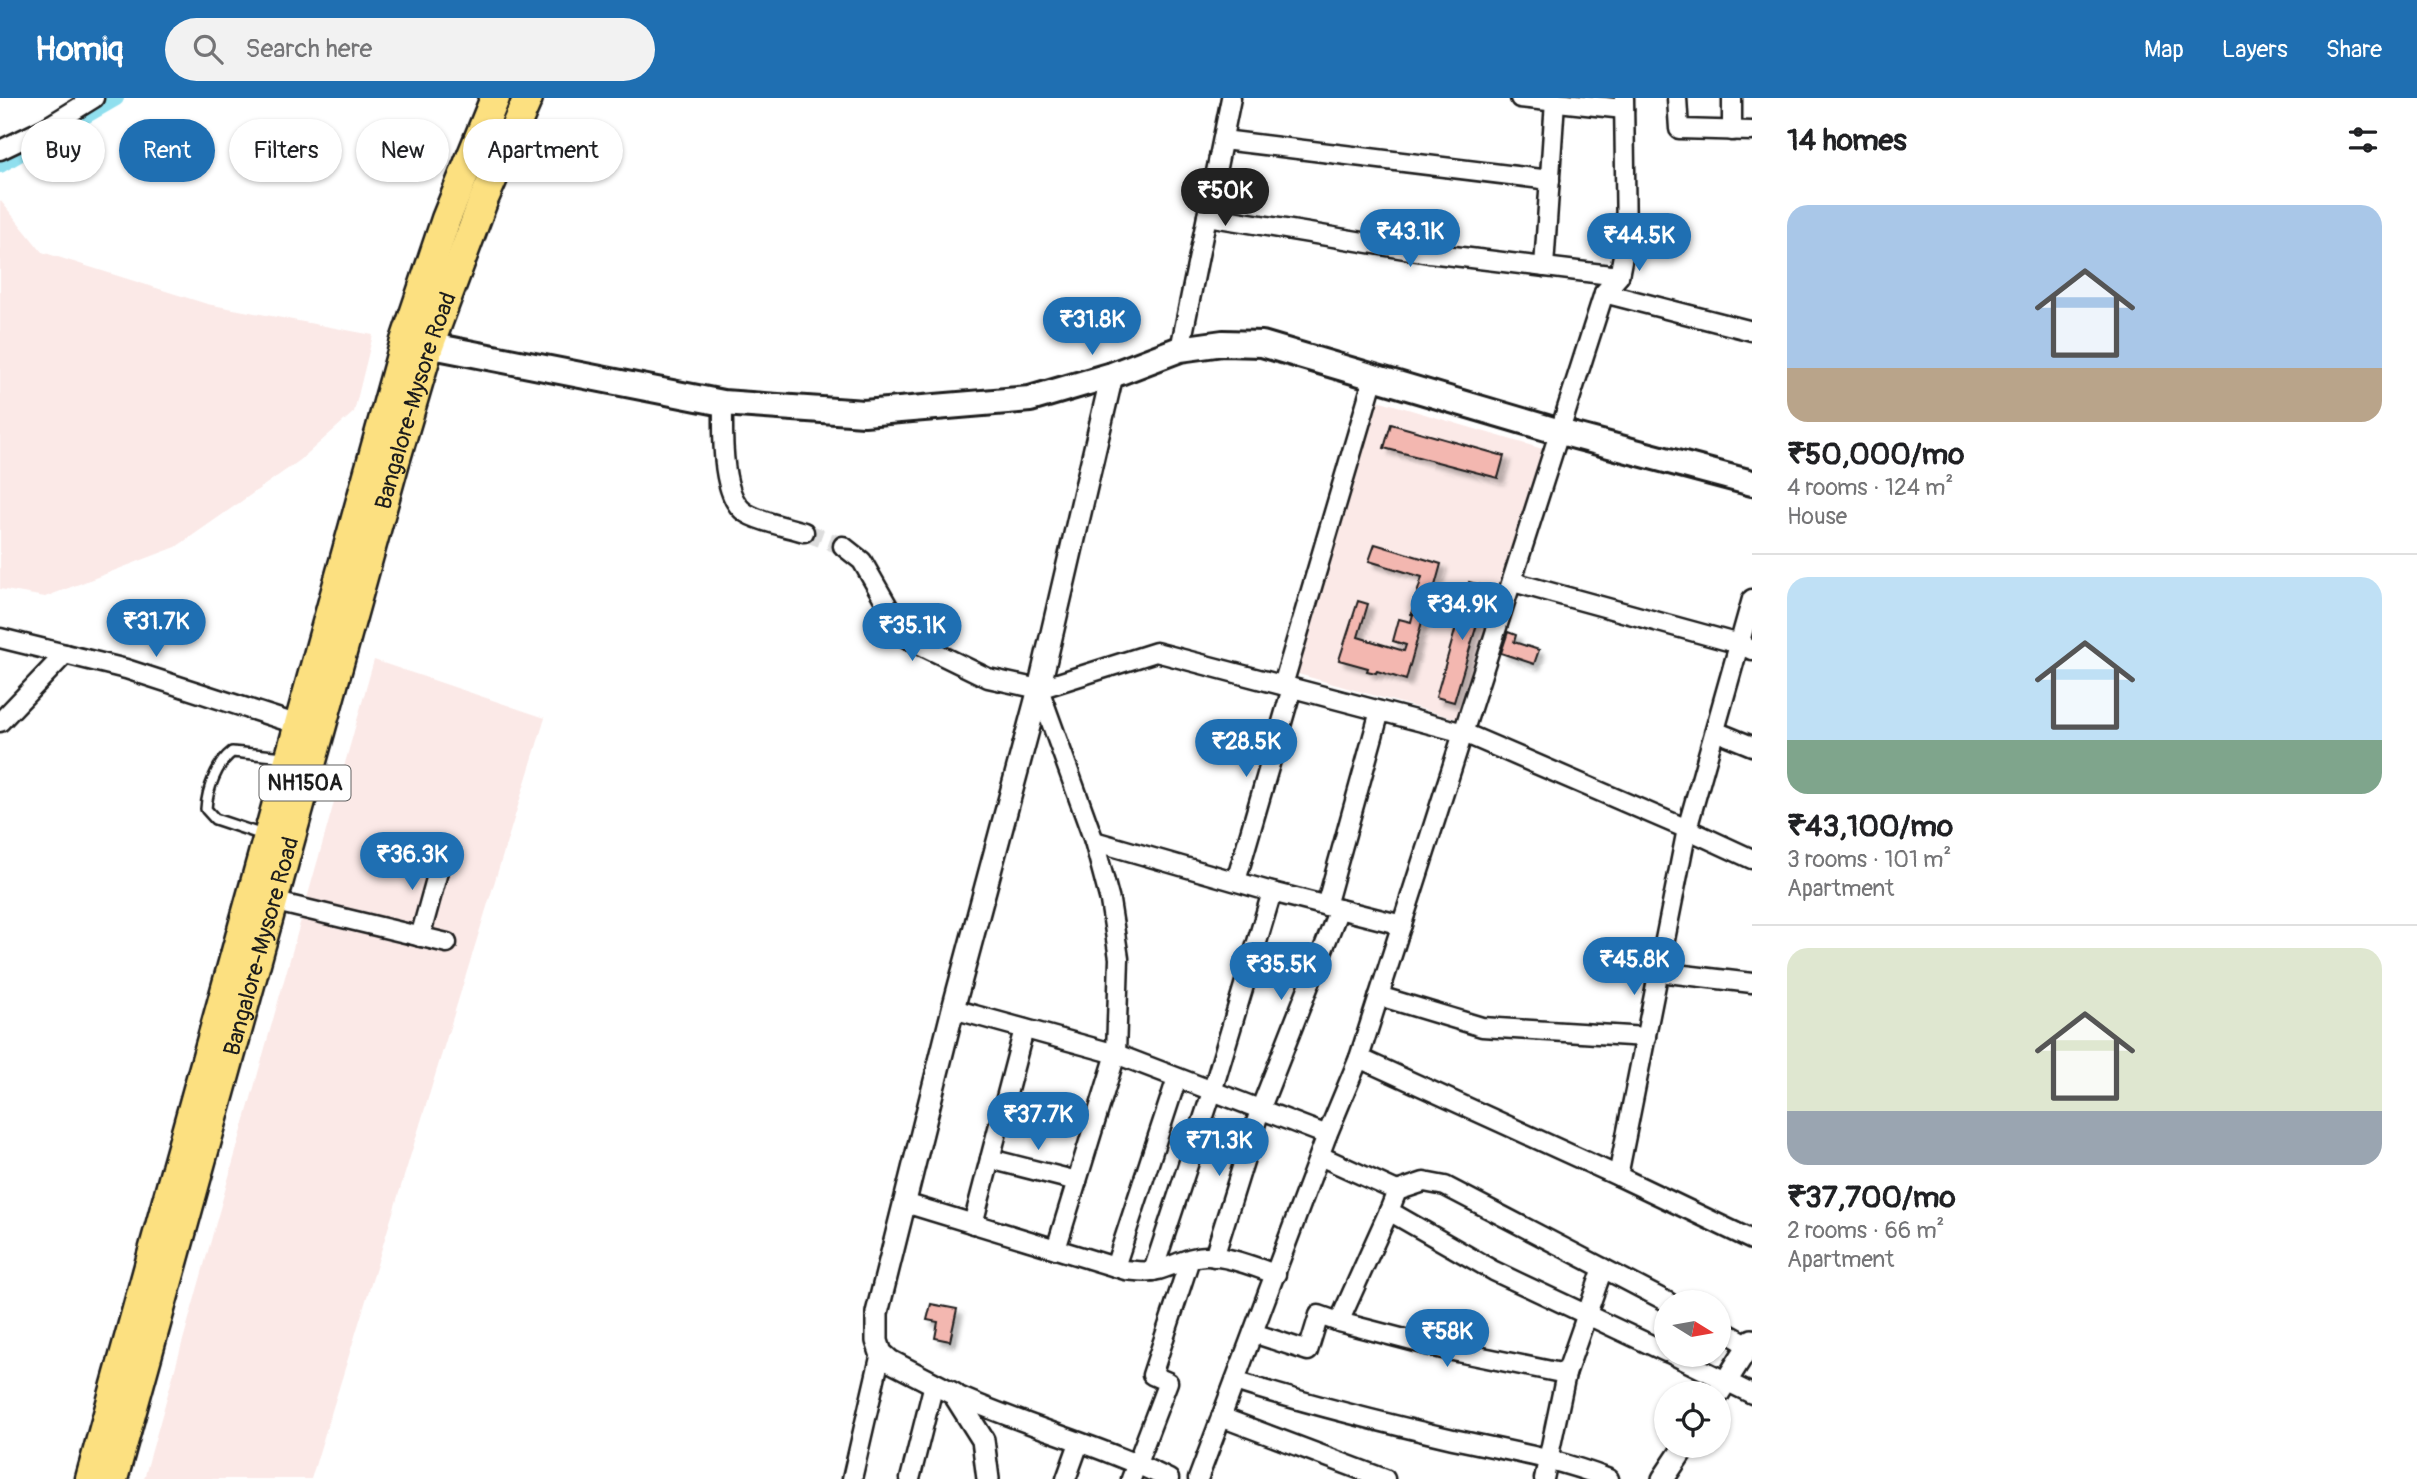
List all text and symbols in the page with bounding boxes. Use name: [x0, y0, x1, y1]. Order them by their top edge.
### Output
search box: [165, 18, 655, 81]
text: Homiq: [35, 29, 123, 70]
icon: search: [189, 30, 227, 68]
text: Search here: [245, 33, 372, 65]
text: Map: [2144, 35, 2184, 64]
text: Layers: [2222, 35, 2288, 64]
text: Share: [2326, 35, 2382, 64]
chip: Buy: [21, 119, 105, 182]
chip: Rent: [119, 119, 215, 182]
chip: Filters: [229, 119, 342, 182]
chip: New: [356, 119, 449, 182]
chip: Apartment: [463, 119, 623, 182]
icon: filters: [2344, 121, 2382, 159]
text: 14 homes: [1787, 122, 1907, 159]
pin: ₹50K: [1184, 169, 1266, 228]
text: ₹50K: [1197, 176, 1253, 205]
pin: ₹43.1K: [1353, 209, 1467, 269]
pin: ₹44.5K: [1582, 214, 1696, 273]
text: ₹43.1K: [1376, 217, 1444, 246]
text: ₹44.5K: [1603, 221, 1675, 250]
icon: home: [2022, 250, 2148, 376]
street label: Bangalore-Mysore Road: [368, 288, 463, 513]
pin: ₹31.8K: [1035, 298, 1149, 357]
text: ₹31.8K: [1059, 305, 1125, 334]
text: ₹50,000/mo: [1787, 436, 1964, 473]
text: 4 rooms · 124 m²: [1787, 473, 1953, 502]
text: House: [1787, 502, 1847, 531]
pin: ₹34.9K: [1405, 582, 1519, 642]
text: ₹34.9K: [1427, 590, 1497, 619]
pin: ₹31.7K: [99, 600, 213, 659]
pin: ₹35.1K: [855, 603, 969, 663]
text: ₹31.7K: [123, 607, 189, 636]
text: ₹35.1K: [879, 611, 946, 640]
icon: home: [2022, 622, 2148, 748]
pin: ₹28.5K: [1189, 720, 1303, 779]
text: ₹28.5K: [1211, 727, 1281, 756]
road number: NH150A: [260, 766, 350, 800]
text: ₹43,100/mo: [1787, 808, 1953, 845]
pin: ₹36.3K: [355, 832, 469, 892]
street label: Bangalore-Mysore Road: [217, 833, 305, 1059]
text: ₹36.3K: [376, 840, 448, 869]
text: 3 rooms · 101 m²: [1787, 845, 1951, 874]
text: Apartment: [1787, 874, 1894, 903]
pin: ₹45.8K: [1577, 937, 1691, 997]
pin: ₹35.5K: [1224, 942, 1338, 1002]
text: ₹45.8K: [1599, 945, 1669, 974]
text: ₹35.5K: [1246, 950, 1316, 979]
icon: home: [2022, 993, 2148, 1119]
pin: ₹37.7K: [981, 1093, 1095, 1152]
text: ₹37.7K: [1003, 1100, 1073, 1129]
pin: ₹71.3K: [1162, 1118, 1276, 1178]
text: ₹71.3K: [1186, 1126, 1252, 1155]
text: ₹37,700/mo: [1787, 1179, 1956, 1216]
text: 2 rooms · 66 m²: [1787, 1216, 1944, 1245]
text: Apartment: [1787, 1245, 1894, 1274]
north arrow: [1654, 1290, 1731, 1367]
map controls: [1654, 1290, 1731, 1458]
pin: ₹58K: [1406, 1310, 1488, 1369]
text: ₹58K: [1421, 1317, 1473, 1346]
button: locate: [1654, 1381, 1731, 1458]

